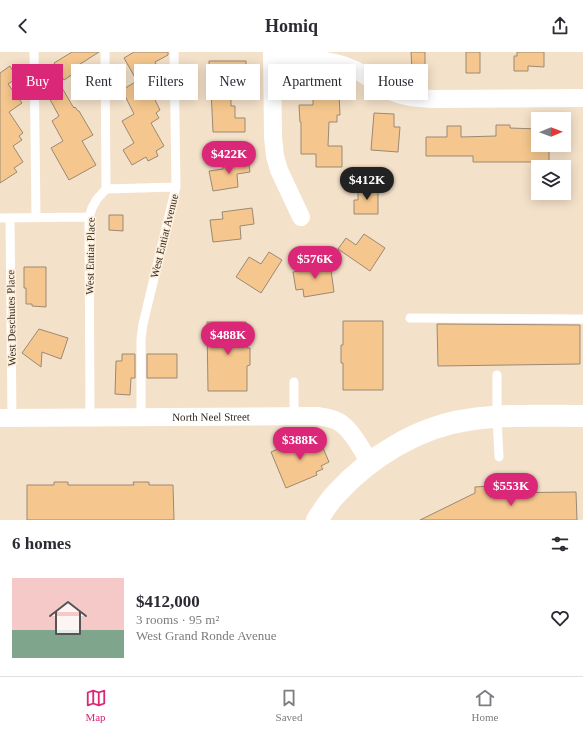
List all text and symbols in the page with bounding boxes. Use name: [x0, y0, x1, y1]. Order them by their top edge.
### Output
icon: back: [12, 15, 34, 37]
icon: share: [549, 15, 571, 37]
text: Homiq: [265, 16, 318, 36]
chip: Buy: [12, 64, 63, 100]
chip: Rent: [71, 64, 126, 100]
chip: Filters: [134, 64, 198, 100]
chip: New: [206, 64, 260, 100]
chip: Apartment: [268, 64, 356, 100]
chip: House: [364, 64, 428, 100]
north arrow: [531, 112, 571, 152]
map controls: [531, 112, 571, 200]
pin: $422K: [201, 141, 257, 175]
text: $422K: [211, 146, 247, 161]
button: layers: [531, 160, 571, 200]
pin: $412K: [339, 167, 395, 201]
text: $412K: [349, 172, 385, 187]
street label: West Entiat Avenue: [148, 193, 180, 279]
street label: West Entiat Place: [83, 217, 97, 295]
pin: $576K: [287, 246, 343, 280]
text: $576K: [297, 251, 333, 266]
street label: West Deschutes Place: [4, 270, 18, 366]
pin: $488K: [200, 322, 256, 356]
text: $488K: [210, 327, 246, 342]
street label: North Neel Street: [172, 410, 250, 423]
pin: $388K: [272, 427, 328, 461]
text: $388K: [282, 432, 318, 447]
pin: $553K: [483, 473, 539, 507]
text: $553K: [493, 478, 529, 493]
icon: filters: [549, 533, 571, 555]
text: 6 homes: [12, 534, 71, 553]
text: $412,000: [136, 592, 200, 611]
icon: home: [44, 594, 92, 642]
icon: heart: [549, 607, 571, 629]
text: 3 rooms · 95 m²: [136, 612, 219, 627]
text: West Grand Ronde Avenue: [136, 628, 277, 643]
tab: Map: [85, 687, 107, 723]
tab: Saved: [276, 687, 302, 723]
tab: Home: [472, 687, 498, 723]

